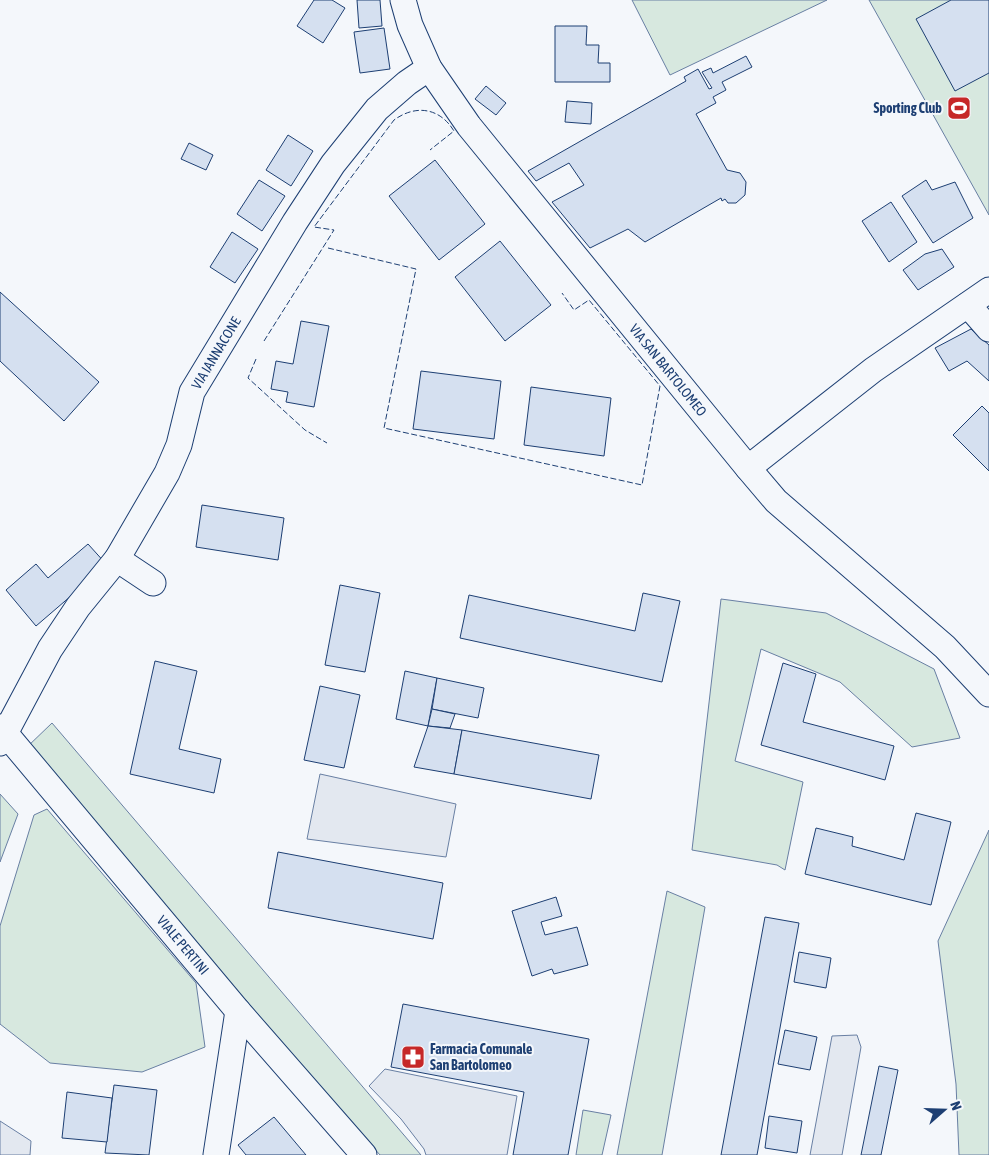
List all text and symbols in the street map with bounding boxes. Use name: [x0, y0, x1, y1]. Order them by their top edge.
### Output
sports icon: Sporting Club: [946, 95, 972, 121]
place label: Sporting Club: [874, 100, 942, 116]
street label: VIA IANNACONE: [188, 314, 244, 392]
street label: VIA SAN BARTOLOMEO: [626, 321, 710, 419]
street label: VIALE PERTINI: [154, 912, 212, 978]
place label: Farmacia Comunale San Bartolomeo: [430, 1041, 532, 1073]
pharmacy icon: Farmacia Comunale San Bartolomeo: [400, 1044, 426, 1070]
north arrow: [919, 1085, 969, 1135]
text: N: [947, 1099, 965, 1112]

